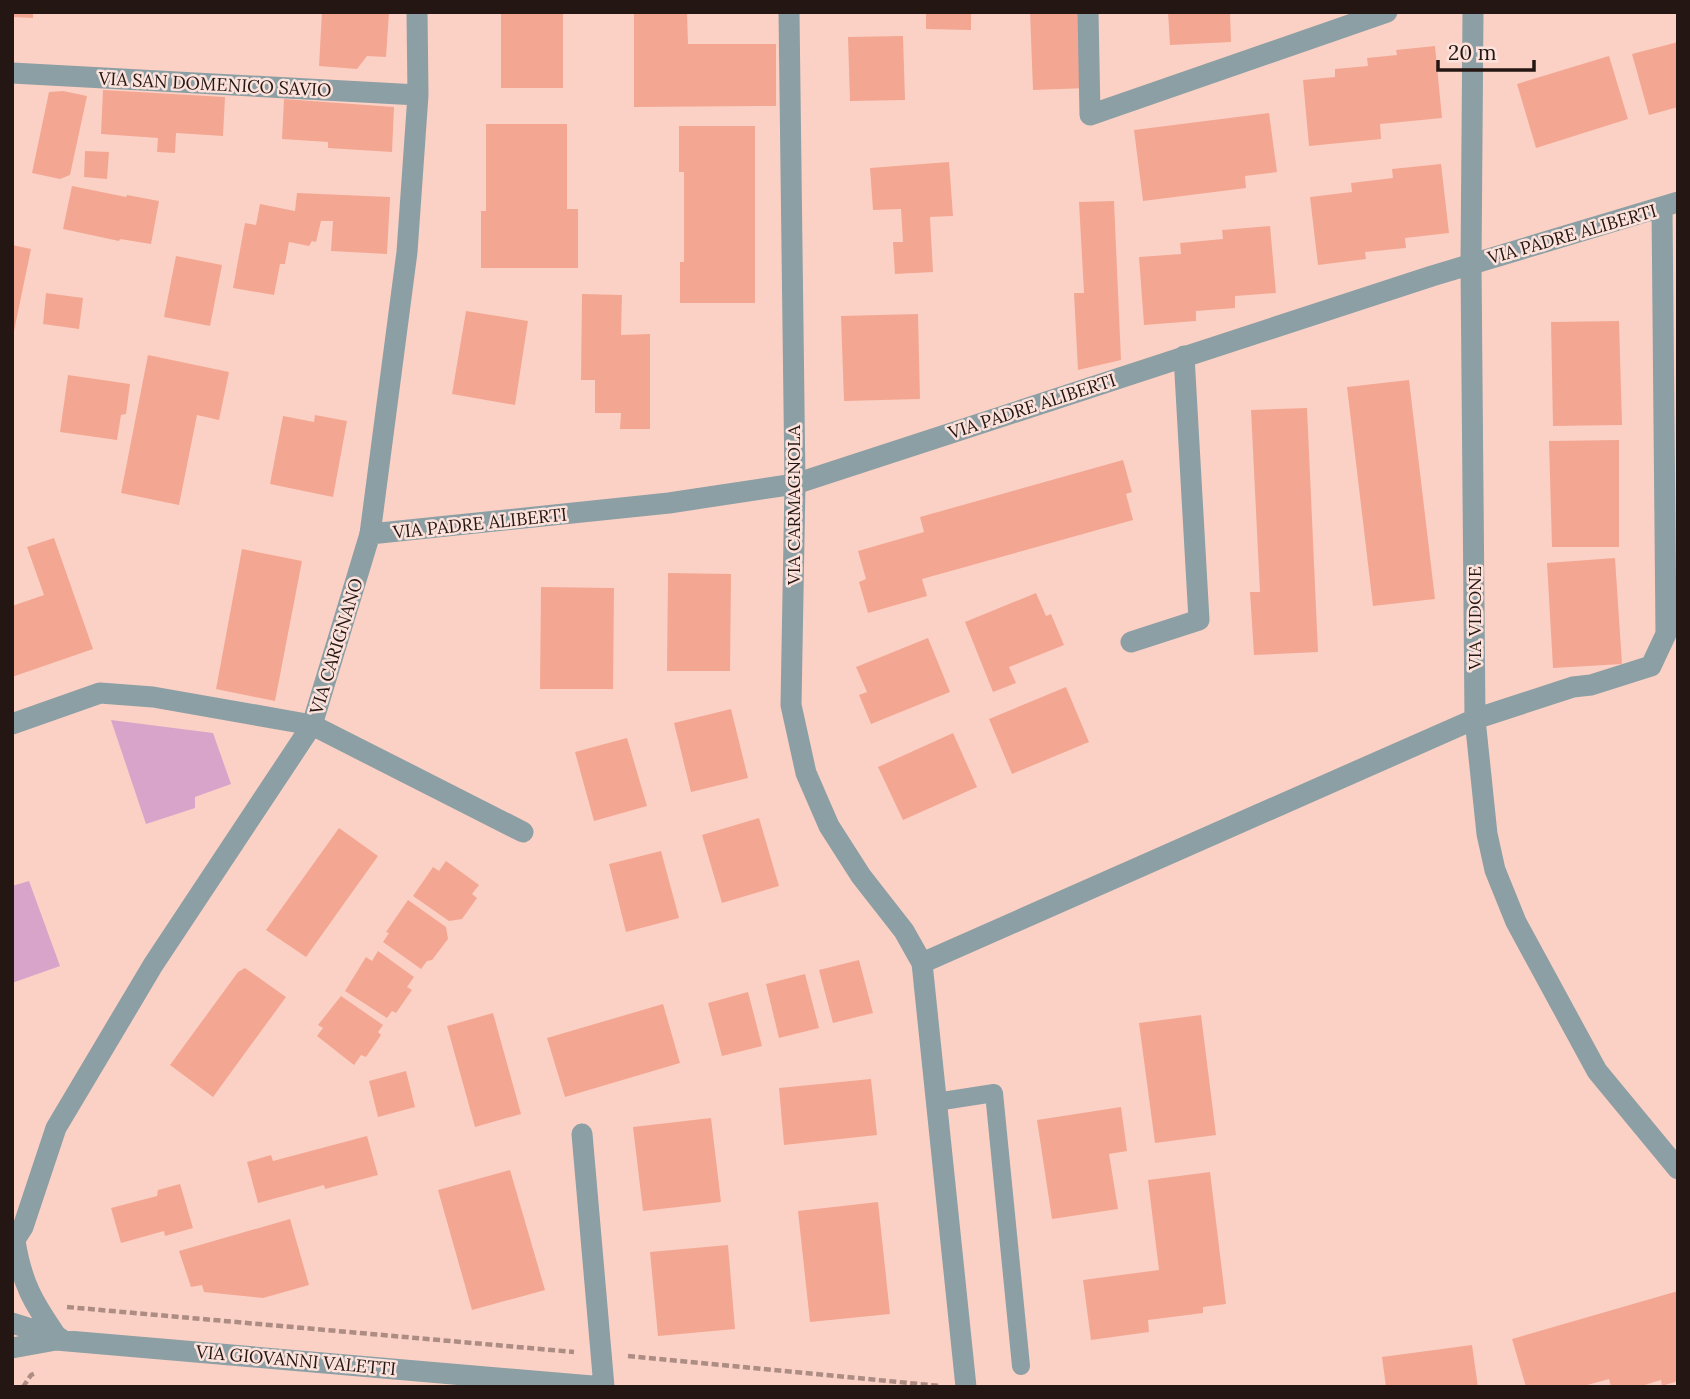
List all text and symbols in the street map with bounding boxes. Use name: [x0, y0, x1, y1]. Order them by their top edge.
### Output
scale bar: [1438, 28, 1534, 72]
text: 20 m: [1448, 39, 1497, 66]
street label: VIA SAN DOMENICO SAVIO: [97, 66, 332, 102]
street label: VIA PADRE ALIBERTI: [1484, 199, 1659, 269]
street label: VIA PADRE ALIBERTI: [944, 368, 1119, 444]
street label: VIA CARMAGNOLA: [782, 424, 805, 586]
street label: VIA PADRE ALIBERTI: [391, 502, 568, 544]
street label: VIA VIDONE: [1463, 566, 1486, 671]
street label: VIA CARIGNANO: [304, 575, 368, 718]
street label: VIA GIOVANNI VALETTI: [194, 1340, 397, 1380]

